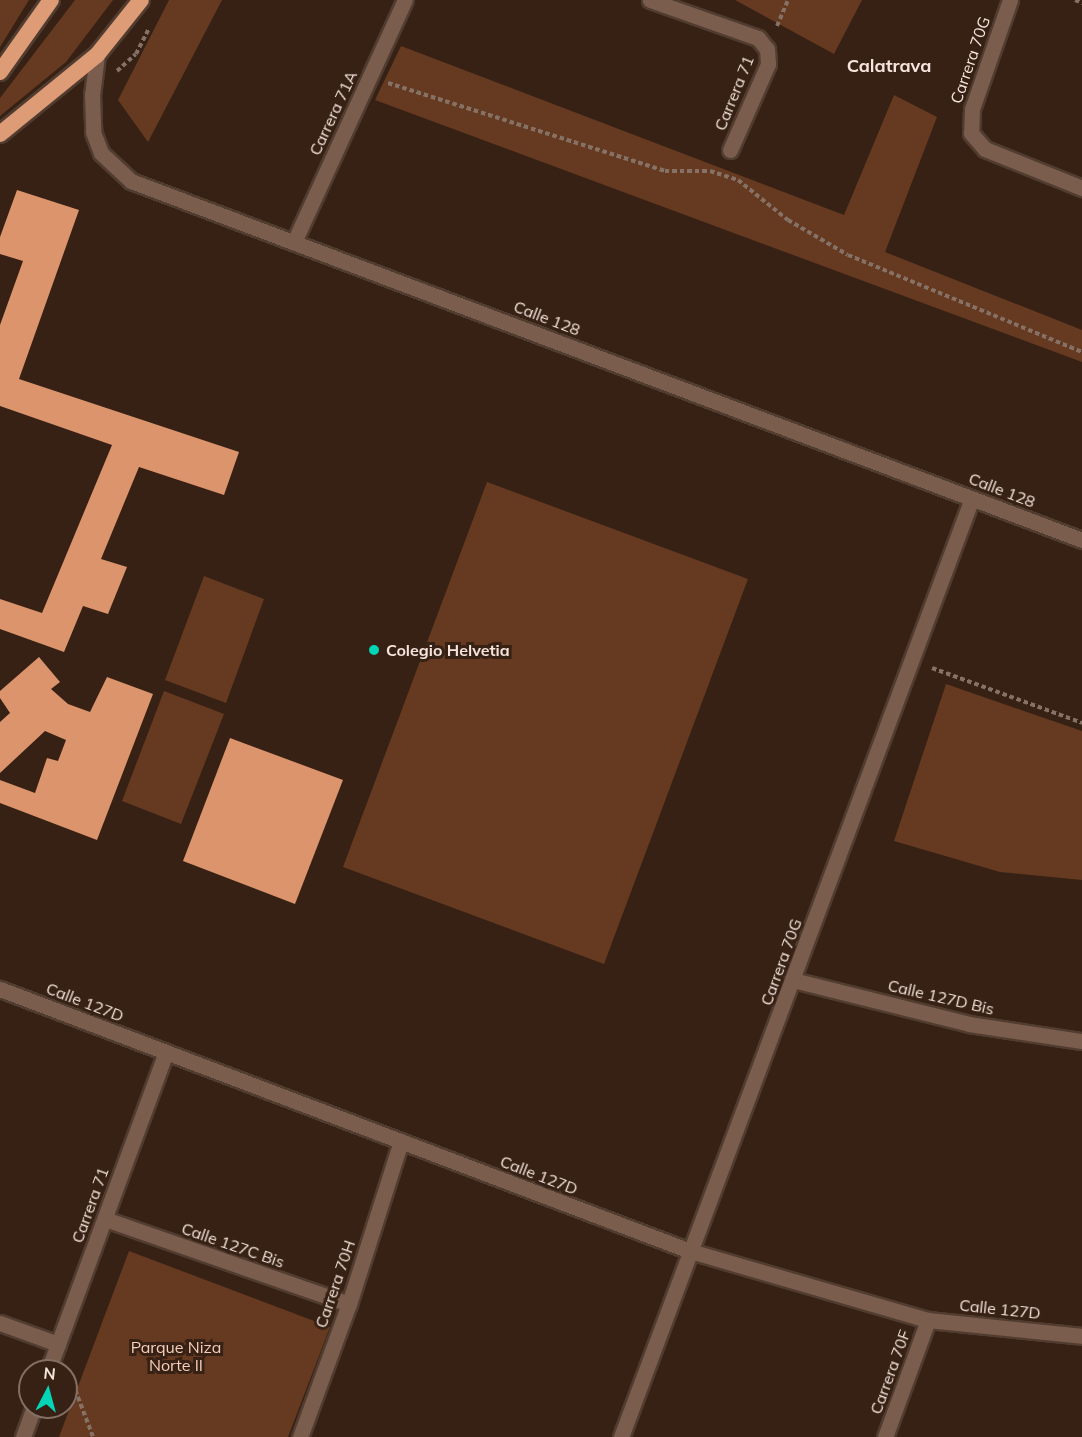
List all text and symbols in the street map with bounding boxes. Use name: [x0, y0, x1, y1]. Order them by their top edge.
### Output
street label: Carrera 70G: [946, 14, 994, 106]
street label: Carrera 71: [710, 53, 758, 133]
district label: Calatrava: [847, 55, 931, 77]
street label: Carrera 71A: [305, 68, 361, 158]
street label: Calle 128: [511, 297, 583, 339]
street label: Calle 128: [966, 469, 1038, 511]
place label: Colegio Helvetia: [386, 640, 510, 660]
marker: Colegio Helvetia: [367, 643, 381, 657]
street label: Carrera 70G: [756, 916, 806, 1008]
street label: Calle 127D Bis: [886, 975, 996, 1019]
street label: Calle 127D: [44, 978, 126, 1026]
street label: Calle 127D: [498, 1151, 580, 1199]
street label: Carrera 71: [67, 1165, 113, 1245]
street label: Calle 127C Bis: [179, 1218, 287, 1272]
street label: Carrera 70H: [311, 1238, 359, 1330]
street label: Calle 127D: [958, 1295, 1042, 1323]
street label: Carrera 70F: [866, 1327, 914, 1417]
park label: Parque Niza Norte II: [131, 1337, 221, 1375]
north arrow: [18, 1359, 78, 1419]
text: N: [43, 1363, 57, 1384]

